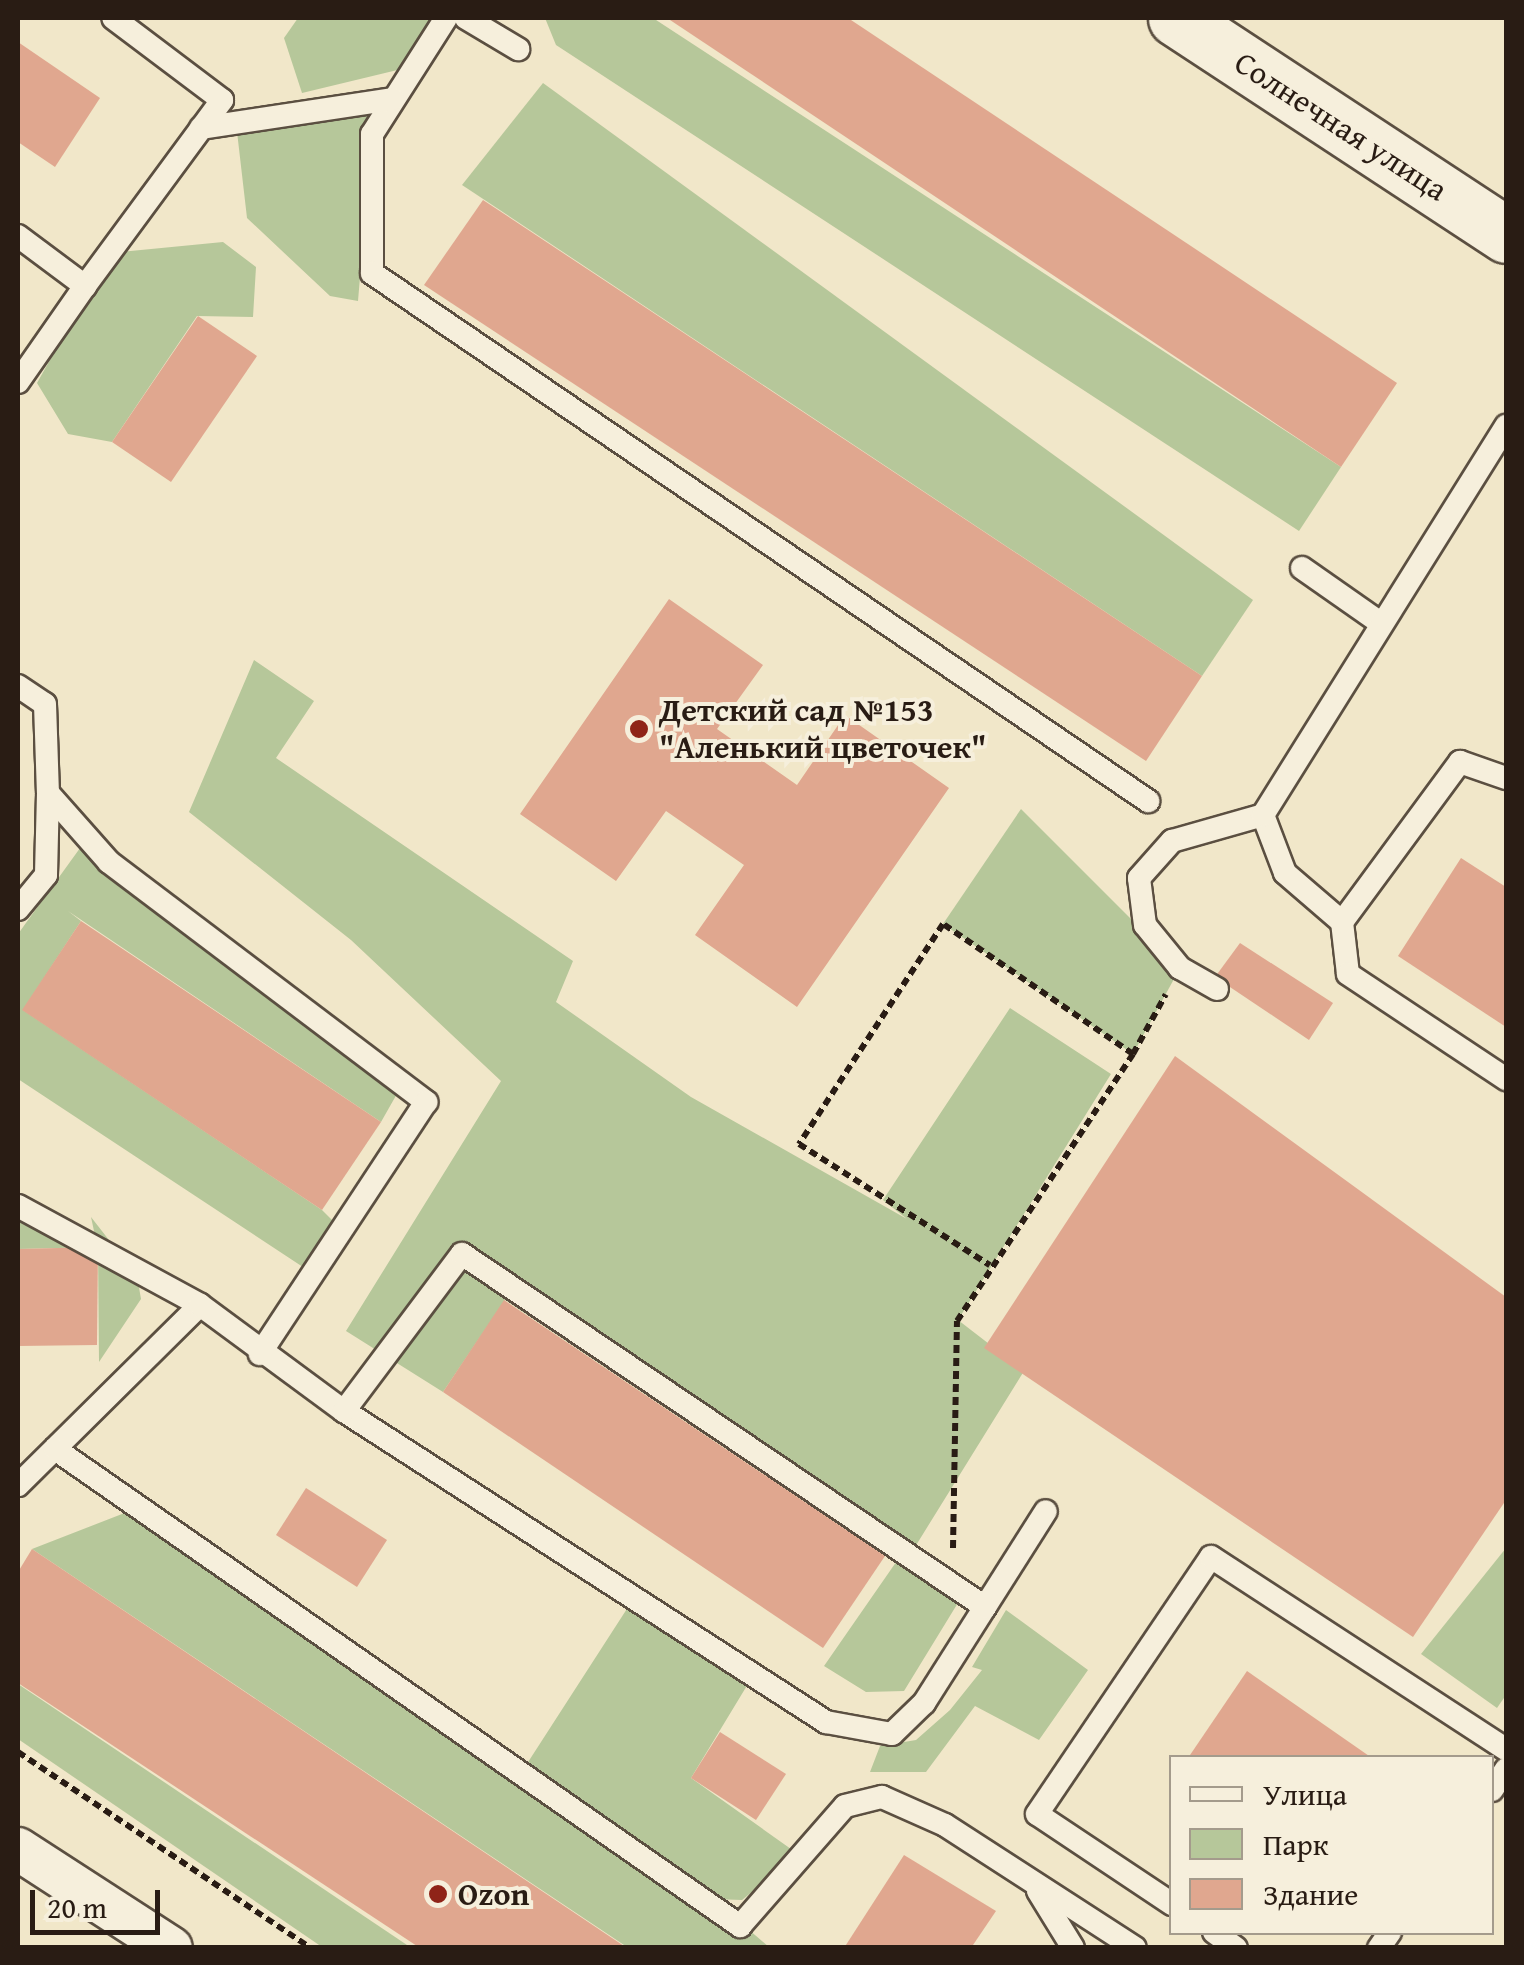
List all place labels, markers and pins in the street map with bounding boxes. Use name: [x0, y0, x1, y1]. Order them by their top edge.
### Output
place label: Детский сад №153 "Аленький цветочек": [659, 692, 986, 767]
marker: Детский сад №153 "Аленький цветочек": [628, 718, 650, 740]
place label: Ozon: [458, 1875, 529, 1913]
marker: Ozon: [427, 1883, 449, 1905]

